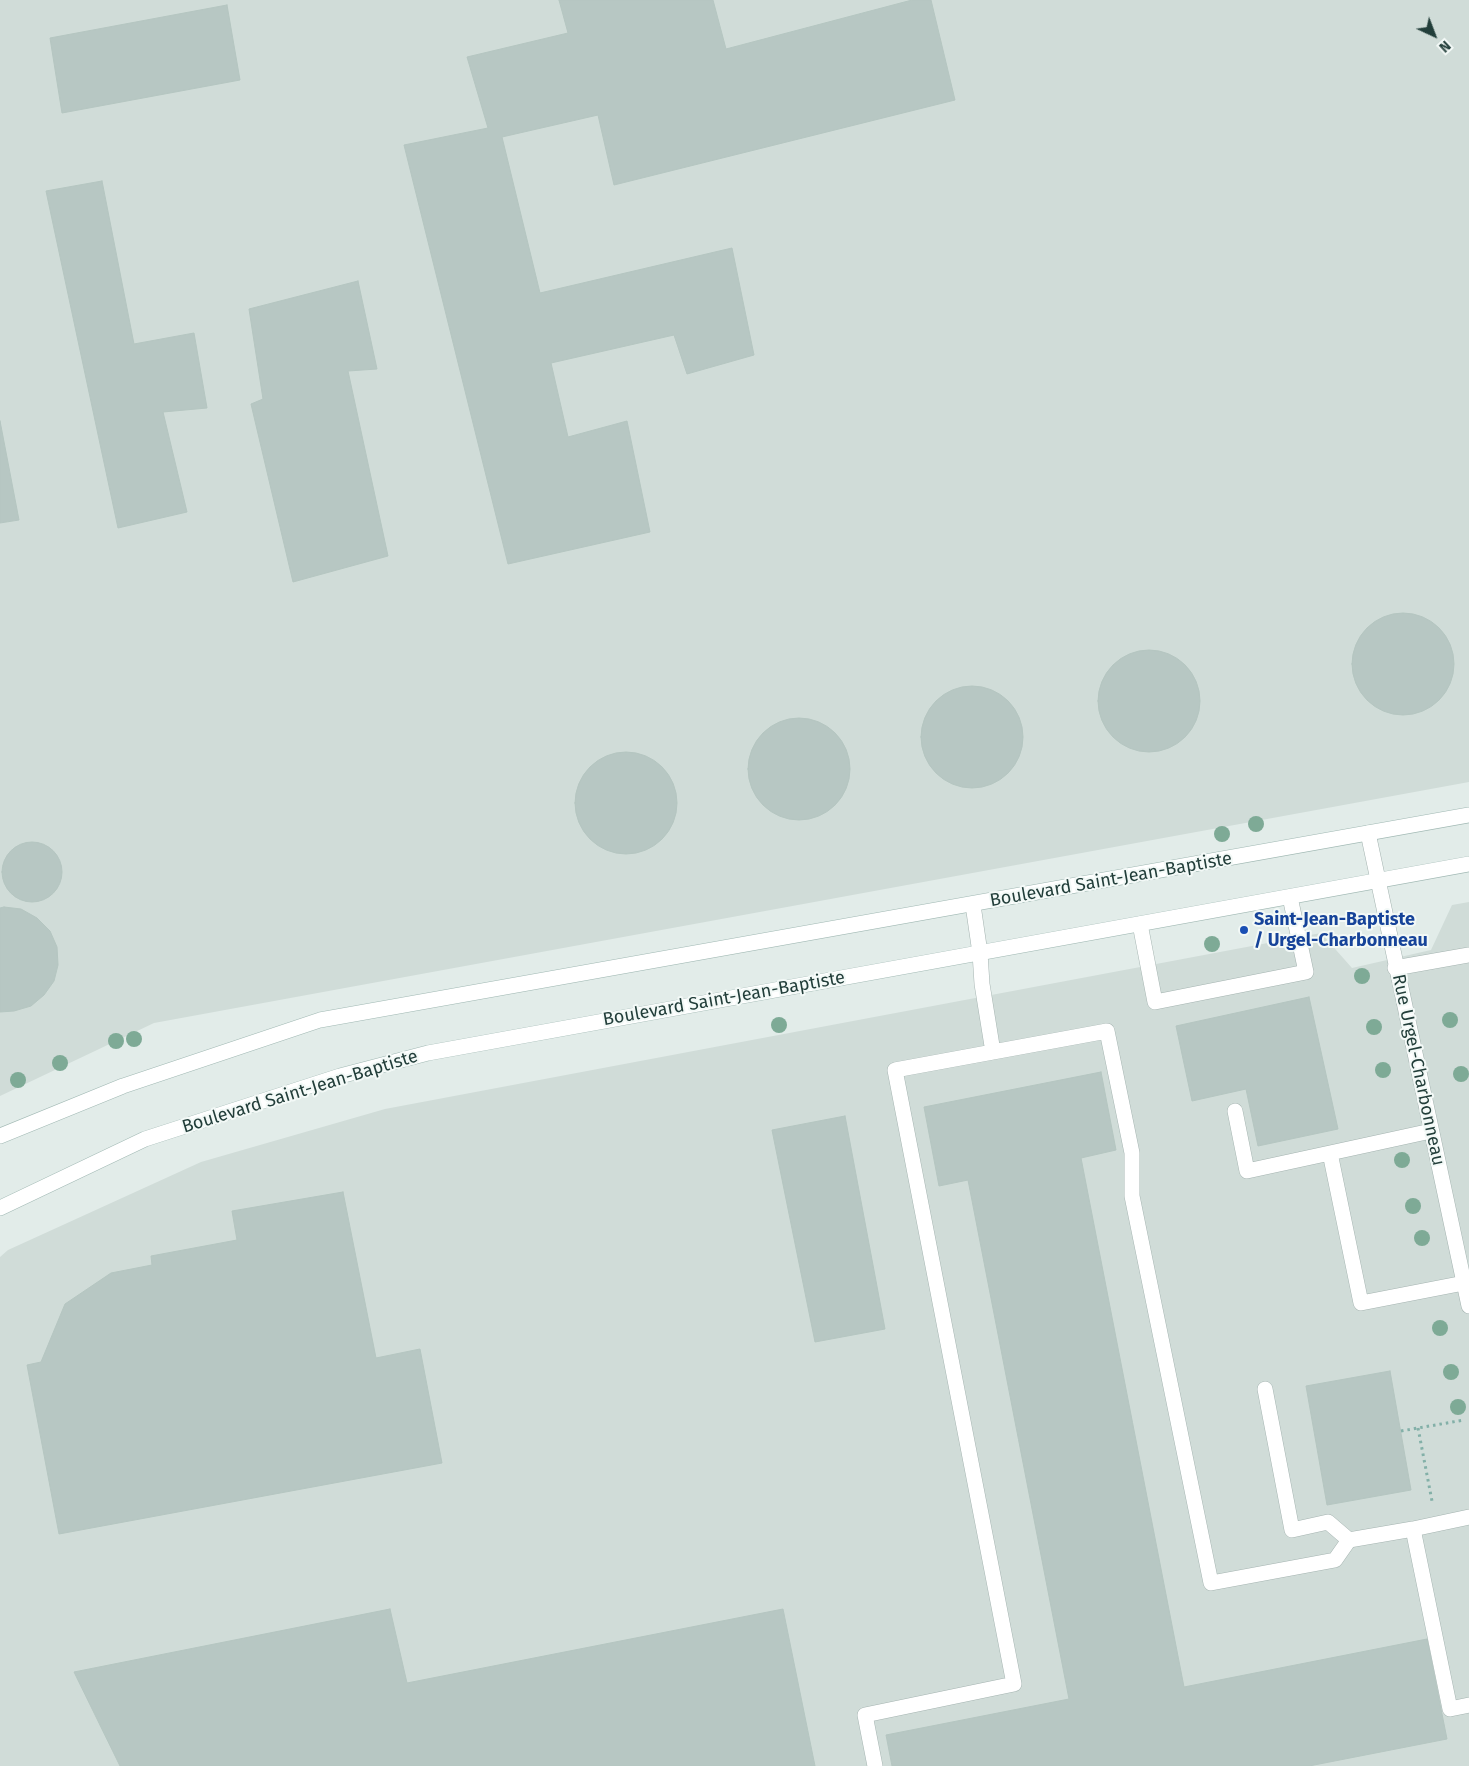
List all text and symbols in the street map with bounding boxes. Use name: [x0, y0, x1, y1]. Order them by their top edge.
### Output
north arrow: [1409, 10, 1459, 60]
text: N: [1435, 37, 1454, 56]
street label: Boulevard Saint-Jean-Baptiste: [988, 848, 1234, 912]
place label: Saint-Jean-Baptiste / Urgel-Charbonneau: [1254, 909, 1428, 952]
marker: Saint-Jean-Baptiste / Urgel-Charbonneau: [1238, 924, 1250, 936]
street label: Boulevard Saint-Jean-Baptiste: [601, 967, 847, 1031]
street label: Rue Urgel-Charbonneau: [1387, 972, 1449, 1168]
street label: Boulevard Saint-Jean-Baptiste: [179, 1046, 421, 1138]

